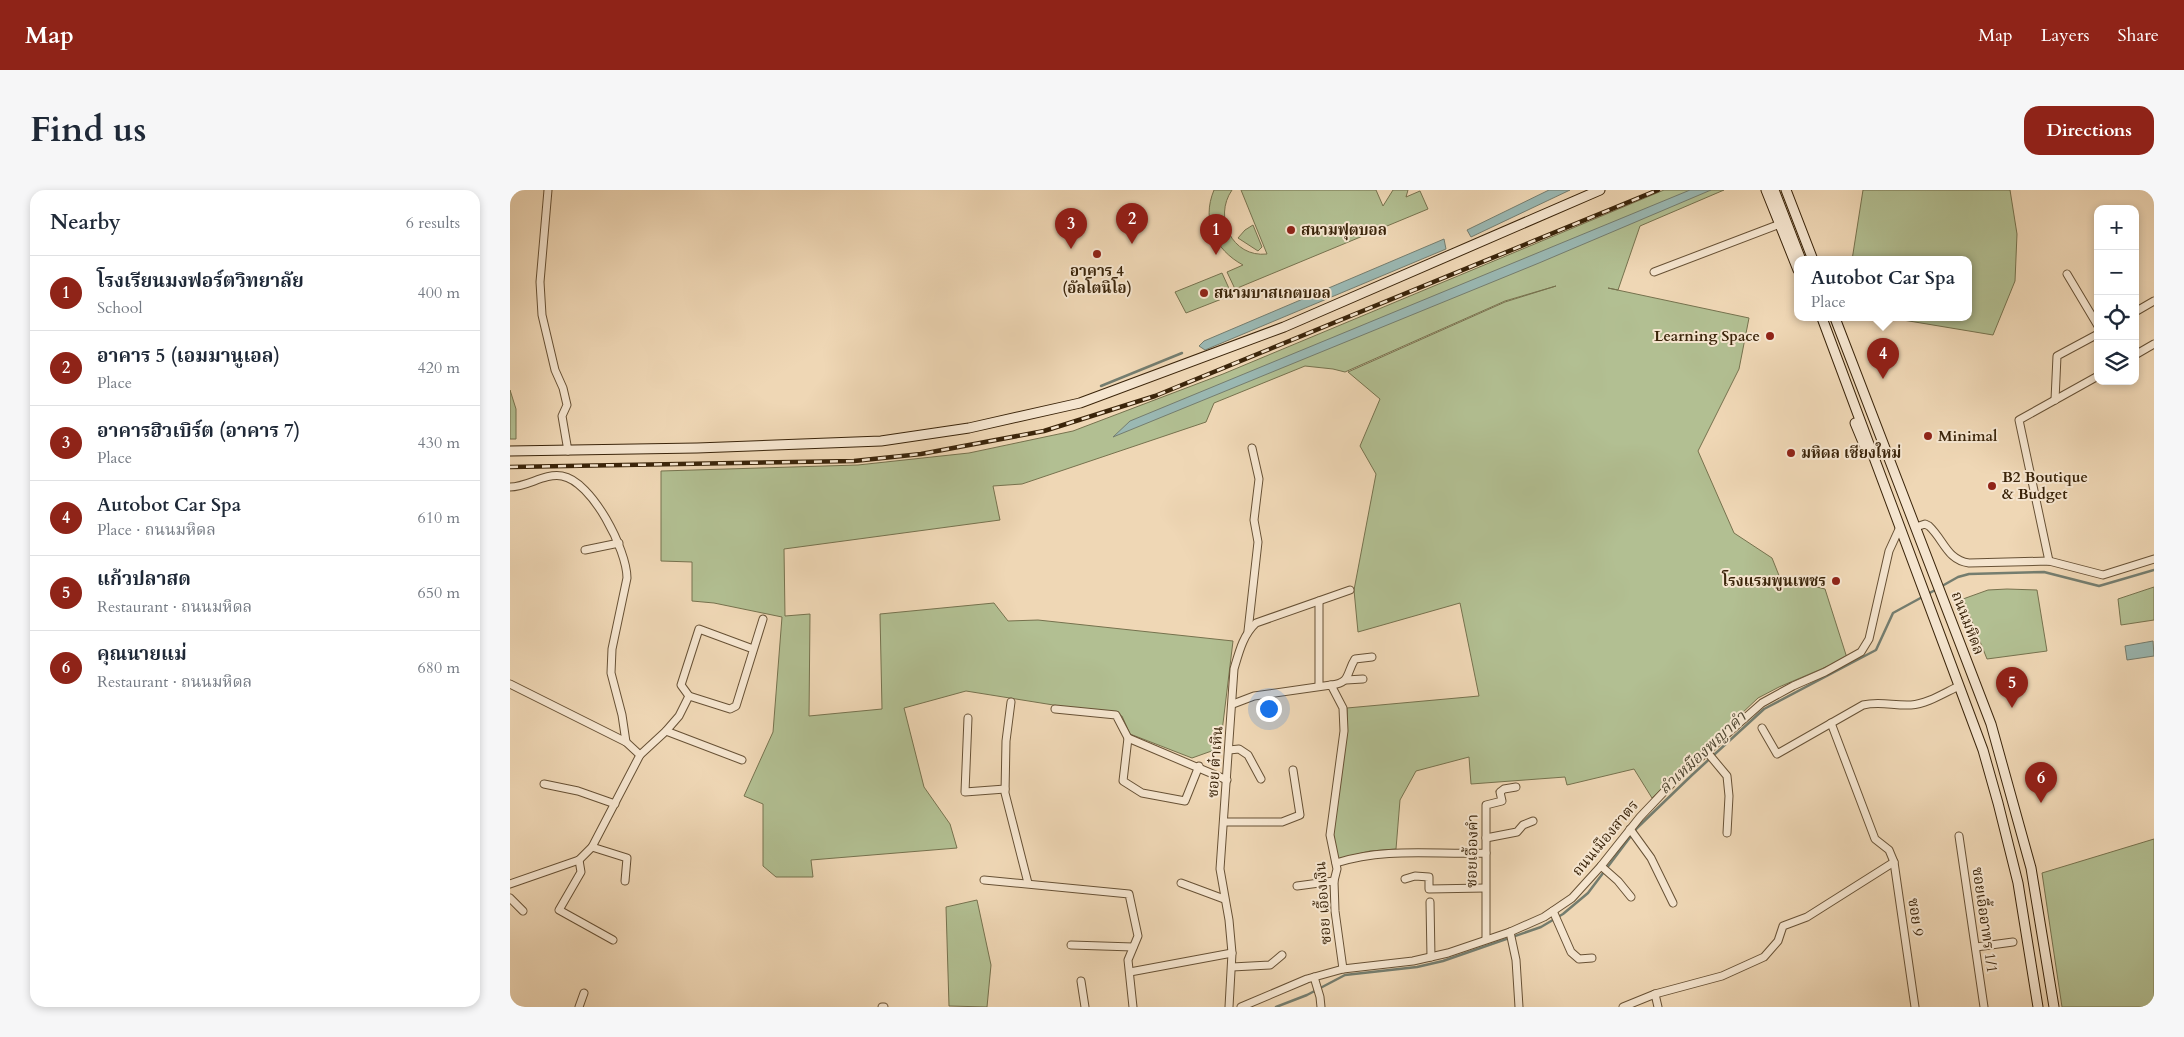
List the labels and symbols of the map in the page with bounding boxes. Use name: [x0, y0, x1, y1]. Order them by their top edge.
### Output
pin: 2: [1116, 203, 1148, 244]
pin: 3: [1055, 208, 1087, 249]
pin: 1: [1200, 214, 1232, 255]
place label: สนามฟุตบอล: [1301, 220, 1387, 241]
marker: สนามฟุตบอล: [1285, 224, 1297, 236]
marker: อาคาร 4 (อัลโตนิโอ): [1091, 248, 1103, 260]
place label: อาคาร 4 (อัลโตนิโอ): [1062, 261, 1132, 298]
place label: สนามบาสเกตบอล: [1214, 283, 1331, 303]
marker: สนามบาสเกตบอล: [1198, 287, 1210, 299]
place label: Learning Space: [1654, 326, 1760, 346]
marker: Learning Space: [1764, 330, 1776, 342]
pin: 4: [1867, 338, 1899, 379]
place label: Minimal: [1938, 426, 1998, 446]
marker: Minimal: [1922, 430, 1934, 442]
place label: มหิดล เชียงใหม่: [1801, 442, 1901, 463]
marker: มหิดล เชียงใหม่: [1785, 447, 1797, 459]
place label: B2 Boutique & Budget: [2002, 467, 2088, 504]
marker: B2 Boutique & Budget: [1986, 480, 1998, 492]
place label: โรงแรมพูนเพชร: [1721, 570, 1826, 591]
marker: โรงแรมพูนเพชร: [1830, 575, 1842, 587]
street label: ถนนมหิดล: [1947, 588, 1989, 658]
pin: 5: [1996, 667, 2028, 708]
your location: [1256, 696, 1282, 722]
water label: ลำเหมืองพญาคำ: [1654, 706, 1752, 799]
street label: ซอย ต๋าเหิน: [1203, 725, 1228, 799]
pin: 6: [2025, 762, 2057, 803]
street label: ถนนเมืองสาตร: [1567, 796, 1643, 880]
street label: ซอยเอื้องคำ: [1460, 814, 1483, 888]
street label: ซอย เอื้องเงิน: [1309, 861, 1336, 945]
street label: ซอยเอื้ออาทร 1/1: [1968, 866, 2003, 974]
street label: ซอย 9: [1903, 897, 1929, 938]

